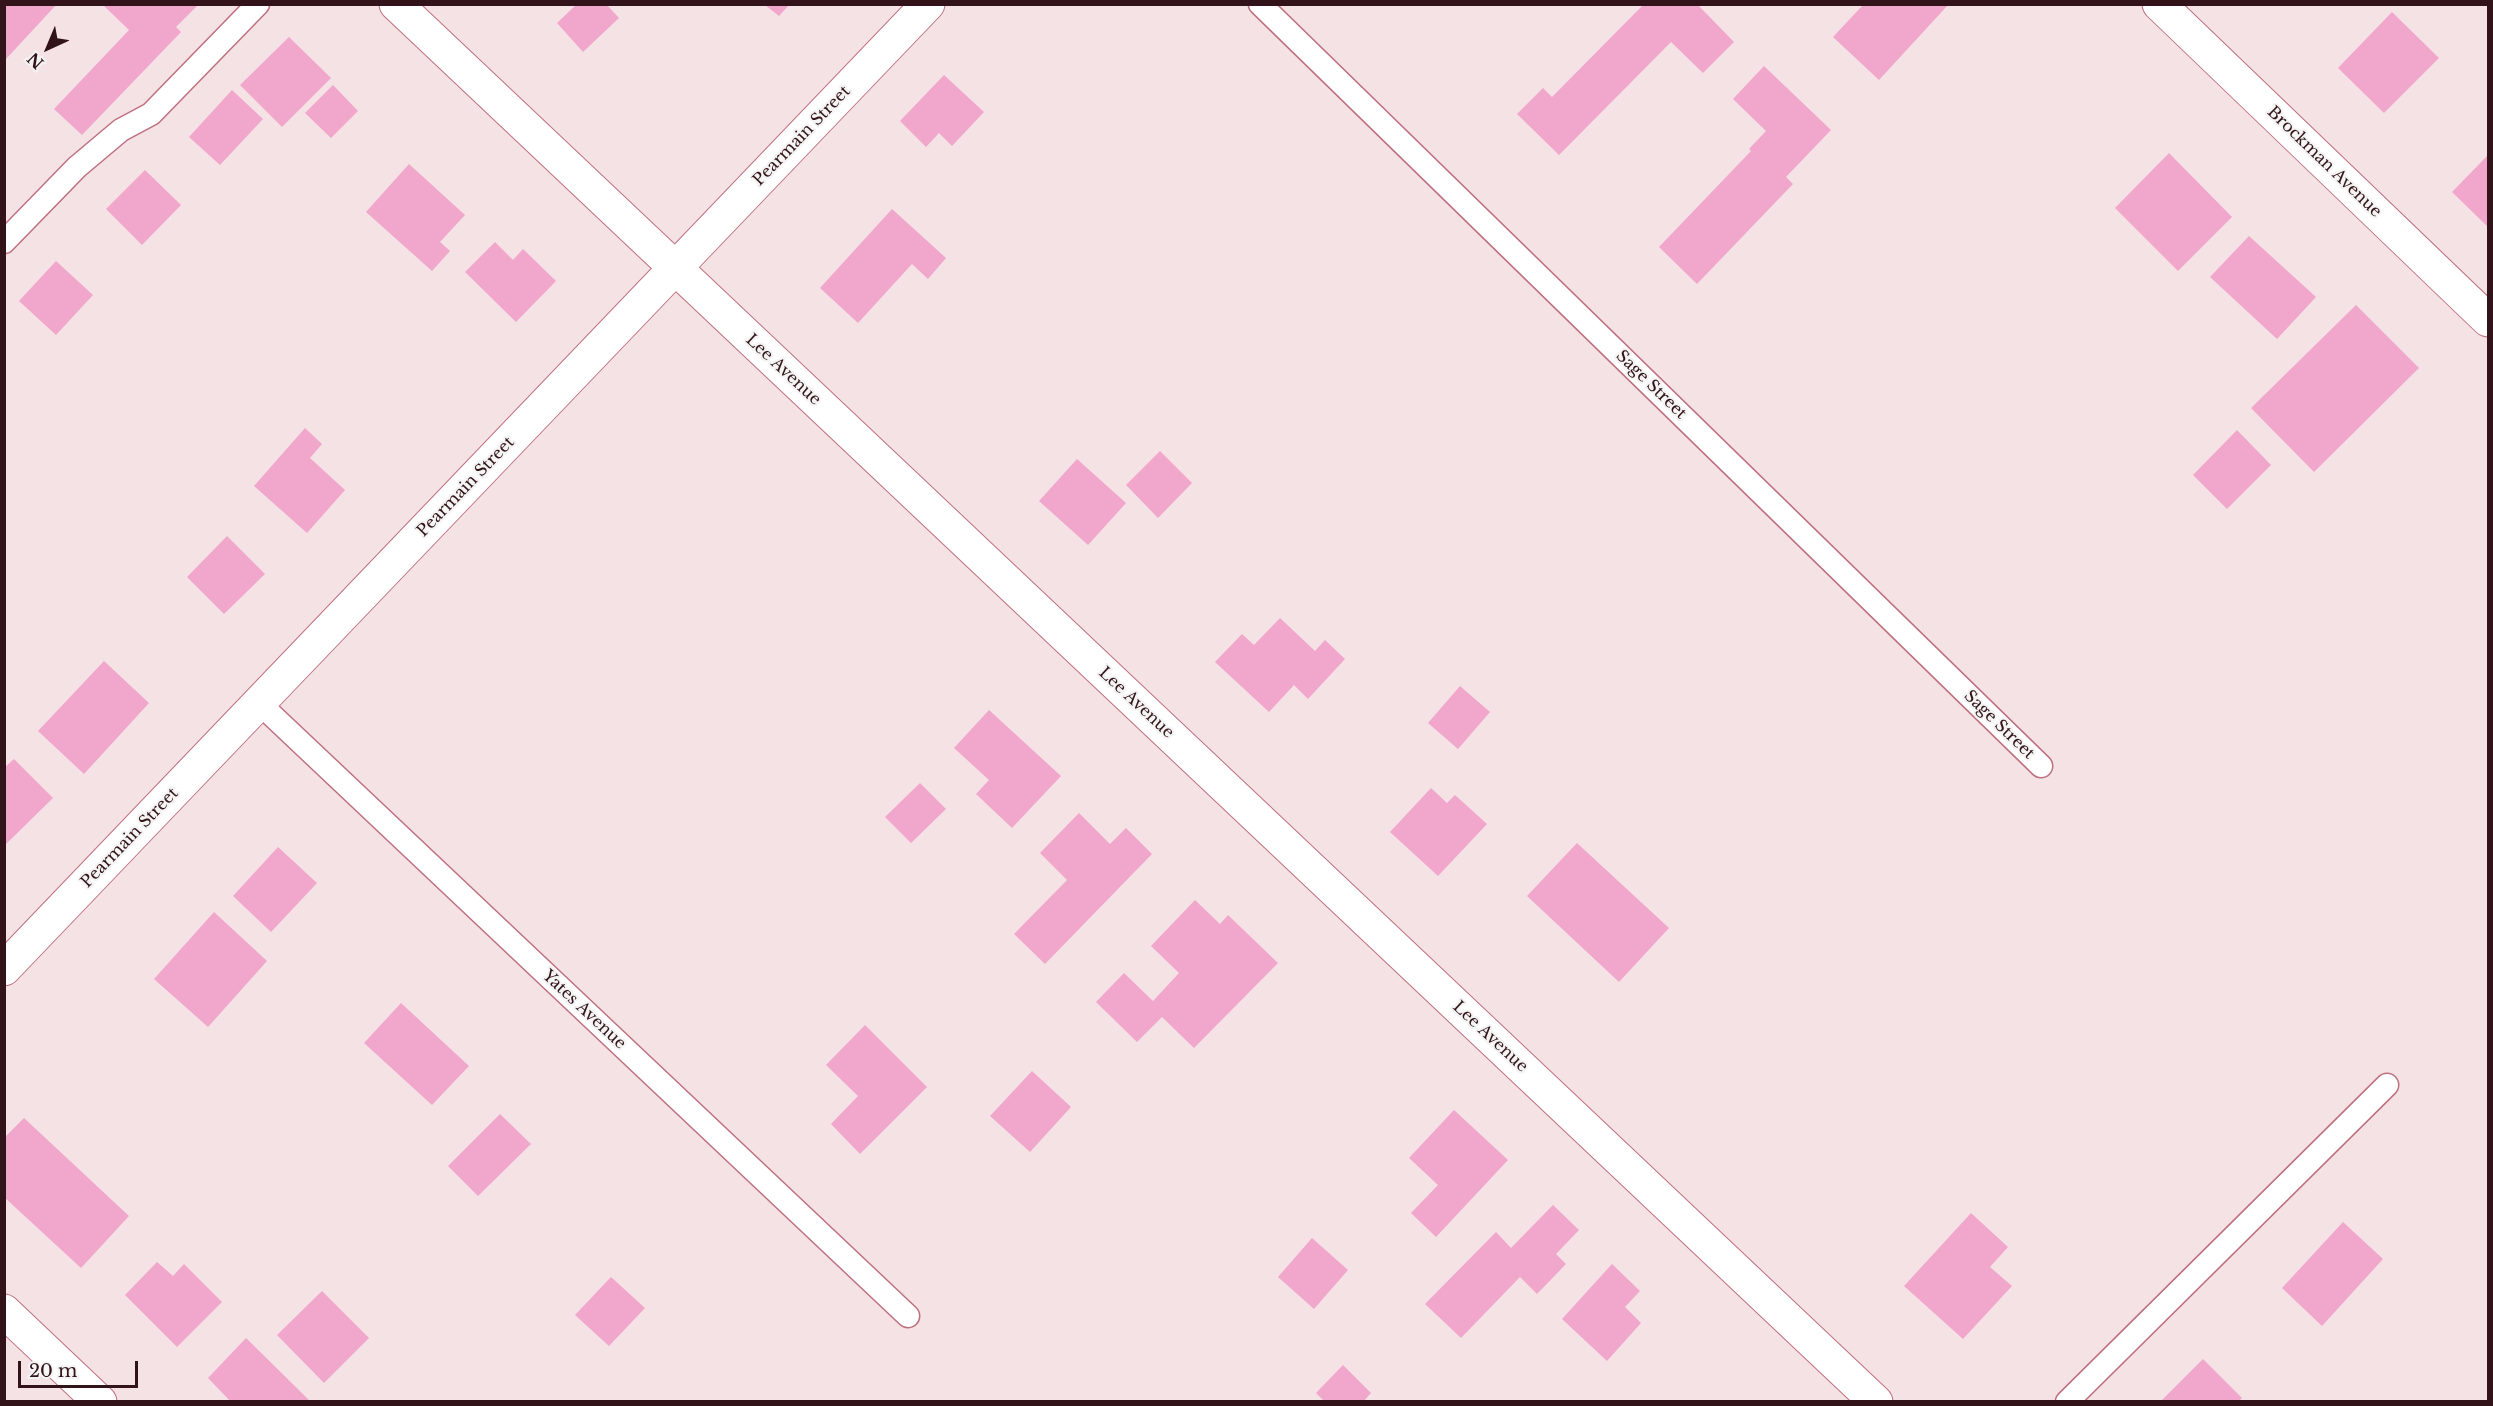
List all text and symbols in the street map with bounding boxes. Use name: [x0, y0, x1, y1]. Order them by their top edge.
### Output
north arrow: [18, 18, 78, 78]
text: N: [23, 49, 48, 73]
street label: Pearmain Street: [749, 82, 855, 190]
street label: Brockman Avenue: [2263, 103, 2385, 221]
street label: Lee Avenue: [742, 330, 824, 410]
street label: Sage Street: [1612, 347, 1690, 423]
street label: Pearmain Street: [413, 433, 519, 541]
street label: Lee Avenue: [1095, 663, 1177, 743]
street label: Sage Street: [1960, 687, 2038, 763]
street label: Pearmain Street: [77, 784, 183, 892]
street label: Yates Avenue: [538, 966, 630, 1054]
street label: Lee Avenue: [1449, 997, 1531, 1077]
scale bar: [21, 1349, 141, 1387]
text: 20 m: [29, 1360, 77, 1382]

